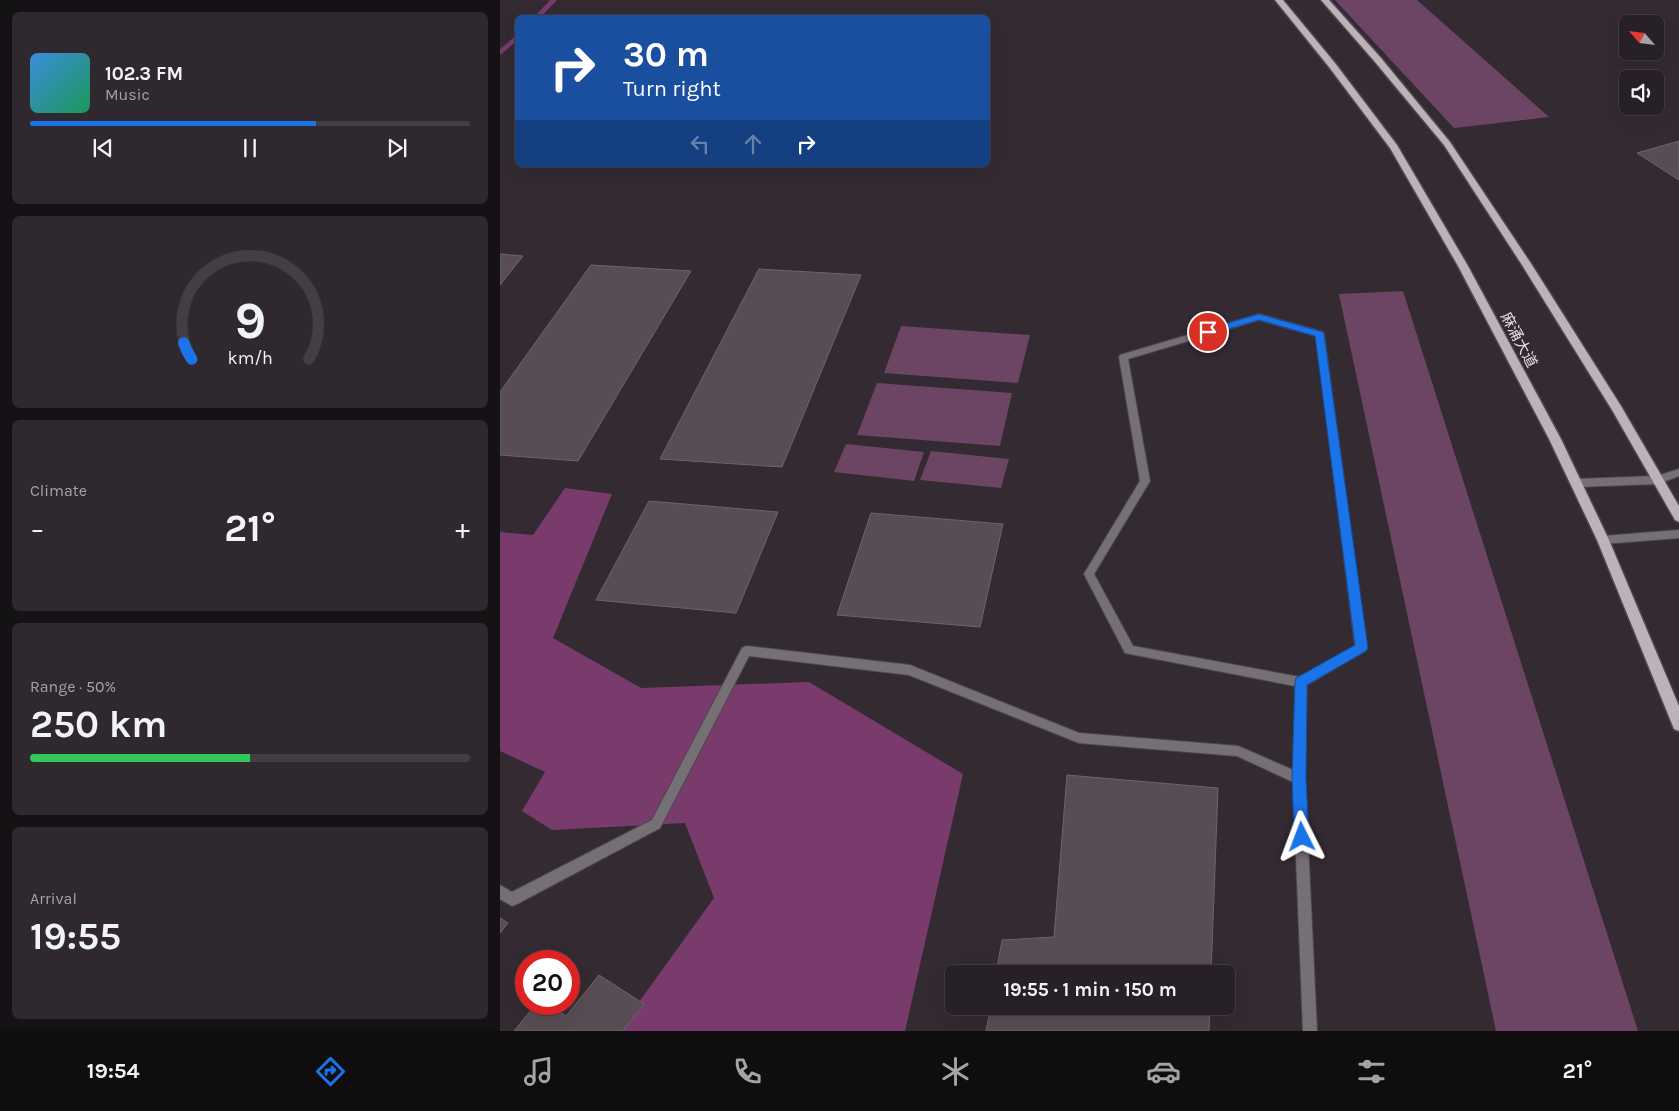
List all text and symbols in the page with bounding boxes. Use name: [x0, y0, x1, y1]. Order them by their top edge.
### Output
north arrow: [1619, 15, 1664, 60]
map controls: [1619, 15, 1664, 115]
text: 30 m: [623, 34, 709, 75]
icon: right: [540, 35, 605, 100]
text: 102.3 FM: [105, 63, 183, 85]
button: sound: [1619, 70, 1664, 115]
text: Turn right: [623, 76, 721, 102]
text: Music: [105, 85, 150, 104]
icon: left: [686, 130, 714, 158]
icon: ahead: [739, 130, 767, 158]
icon: right: [792, 130, 820, 158]
icon: previous: [89, 134, 117, 162]
icon: pause: [236, 134, 264, 162]
icon: next: [383, 134, 411, 162]
text: 9: [234, 290, 266, 351]
street label: 麻涌大道: [1497, 309, 1541, 371]
pin: [1187, 311, 1229, 353]
icon: arrive: [1194, 318, 1222, 346]
text: km/h: [227, 348, 273, 369]
text: Climate: [30, 481, 87, 500]
text: 21°: [224, 506, 276, 551]
text: −: [30, 512, 45, 545]
text: +: [455, 512, 470, 545]
text: Range · 50%: [30, 677, 116, 696]
text: 250 km: [30, 702, 167, 747]
position arrow: [1275, 810, 1327, 862]
text: Arrival: [30, 889, 77, 908]
text: 19:55: [30, 914, 121, 959]
speed limit sign: 20: [515, 950, 580, 1015]
text: 19:55 · 1 min · 150 m: [1003, 979, 1177, 1001]
icon: directions: [313, 1054, 348, 1089]
icon: music: [521, 1054, 556, 1089]
icon: phone: [730, 1054, 765, 1089]
icon: climate: [938, 1054, 973, 1089]
icon: car: [1146, 1054, 1181, 1089]
icon: filters: [1354, 1054, 1389, 1089]
text: 19:54: [87, 1058, 140, 1084]
text: 21°: [1563, 1058, 1592, 1084]

